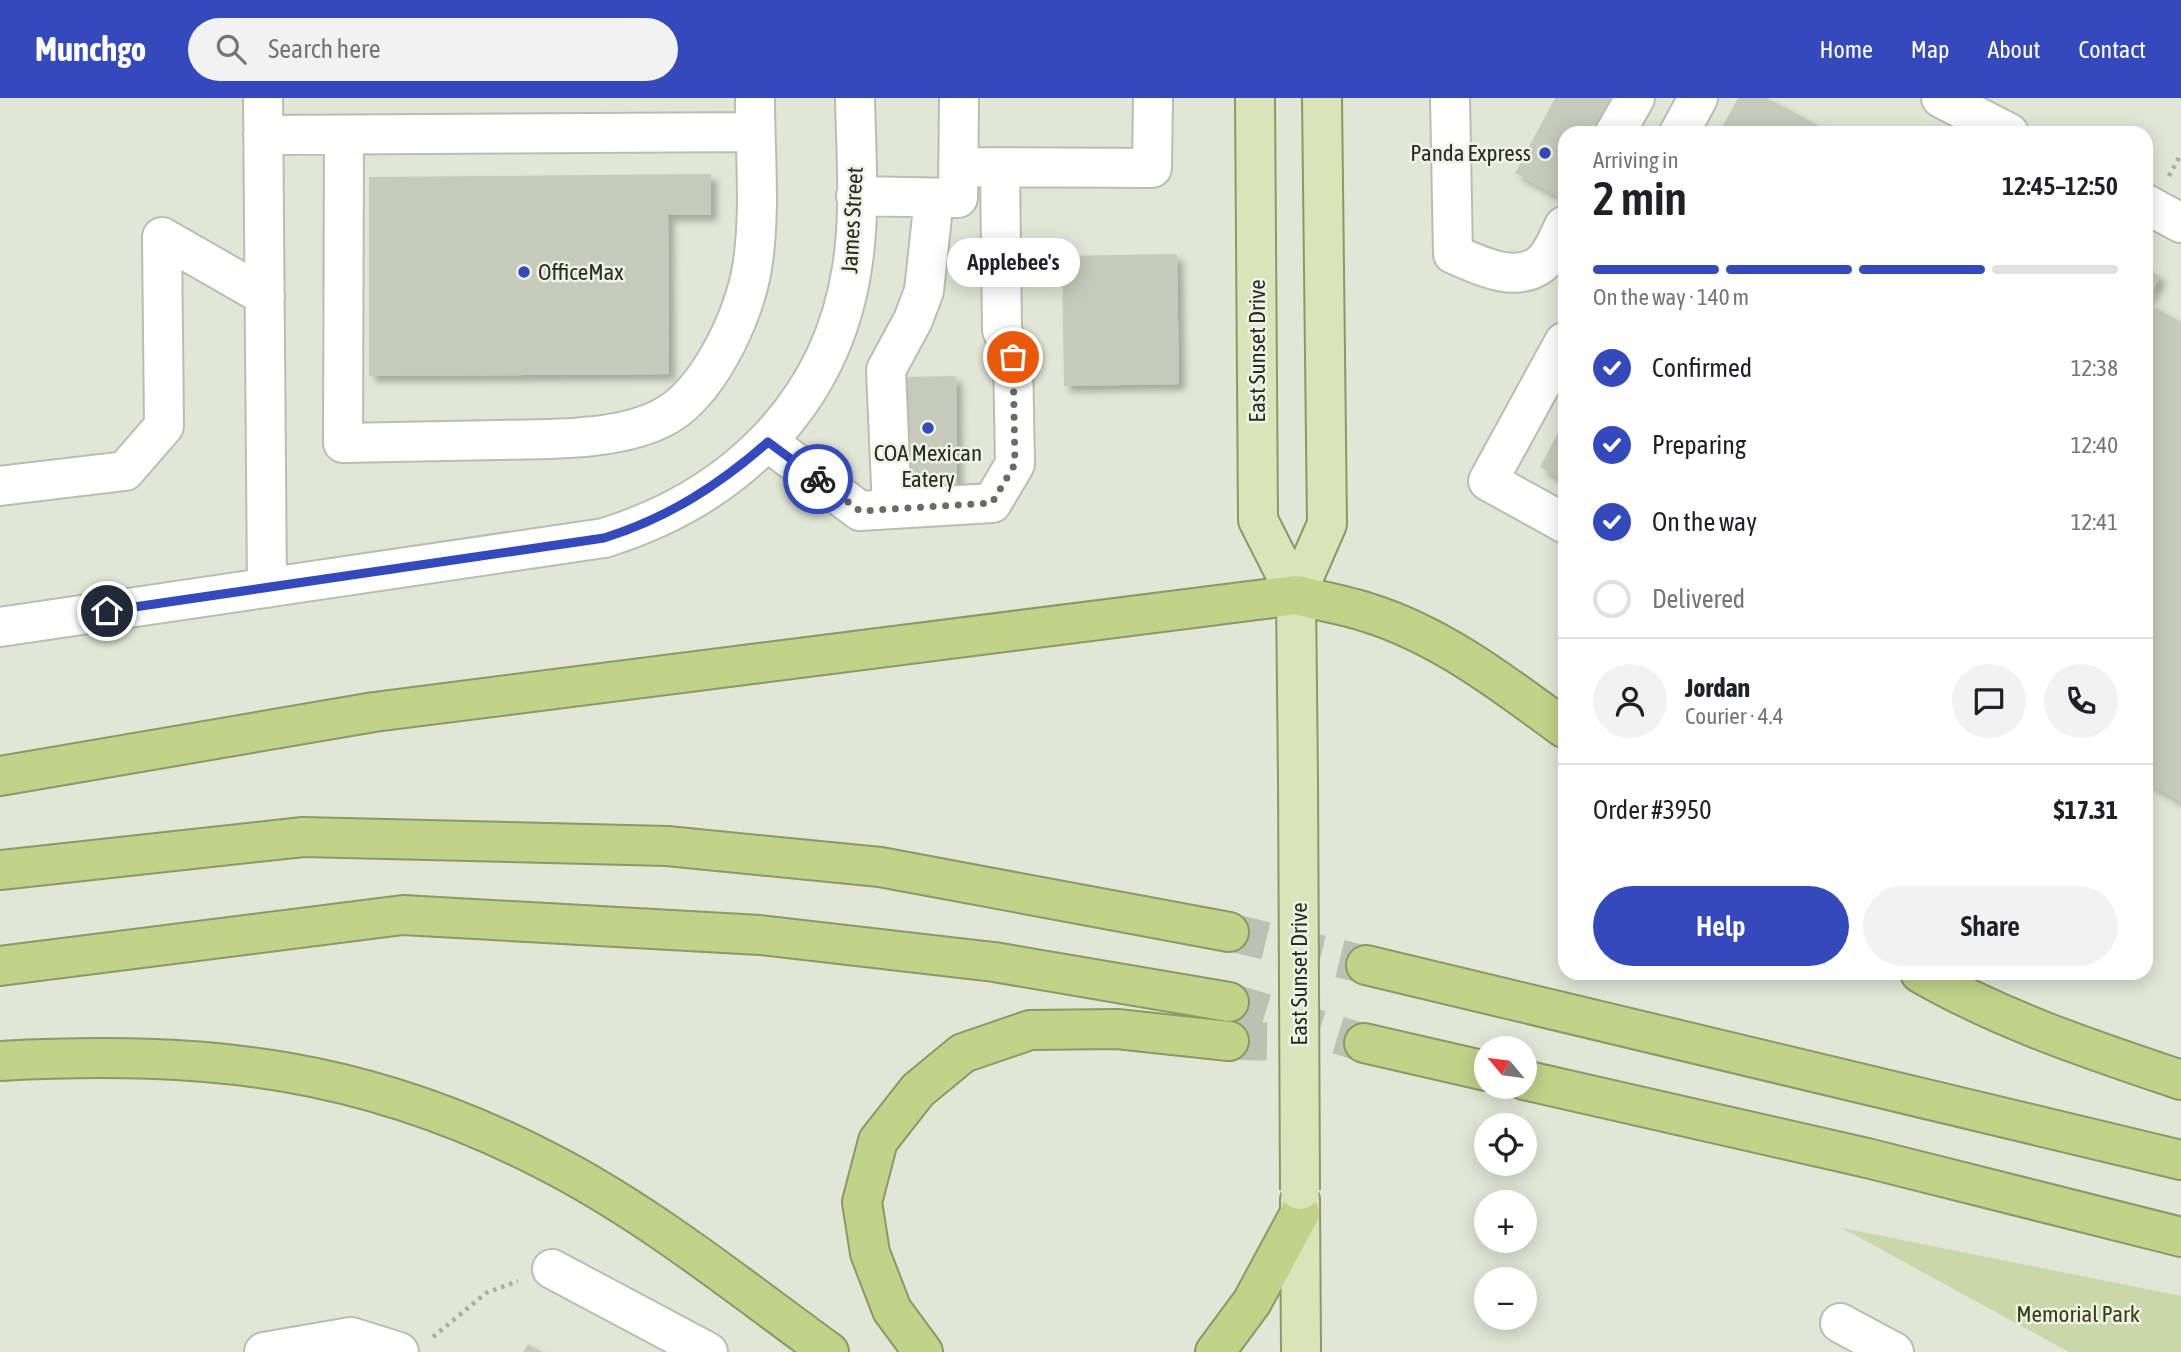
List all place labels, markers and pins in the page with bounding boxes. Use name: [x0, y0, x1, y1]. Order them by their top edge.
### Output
place label: Panda Express: [1410, 140, 1531, 166]
marker: Panda Express: [1537, 145, 1553, 161]
callout: Applebee's: [946, 238, 1080, 287]
place label: OfficeMax: [538, 259, 624, 285]
marker: OfficeMax: [516, 264, 532, 280]
pin: [983, 327, 1043, 387]
marker: COA Mexican Eatery: [920, 420, 936, 436]
place label: COA Mexican Eatery: [874, 440, 982, 492]
pin: [77, 581, 137, 641]

